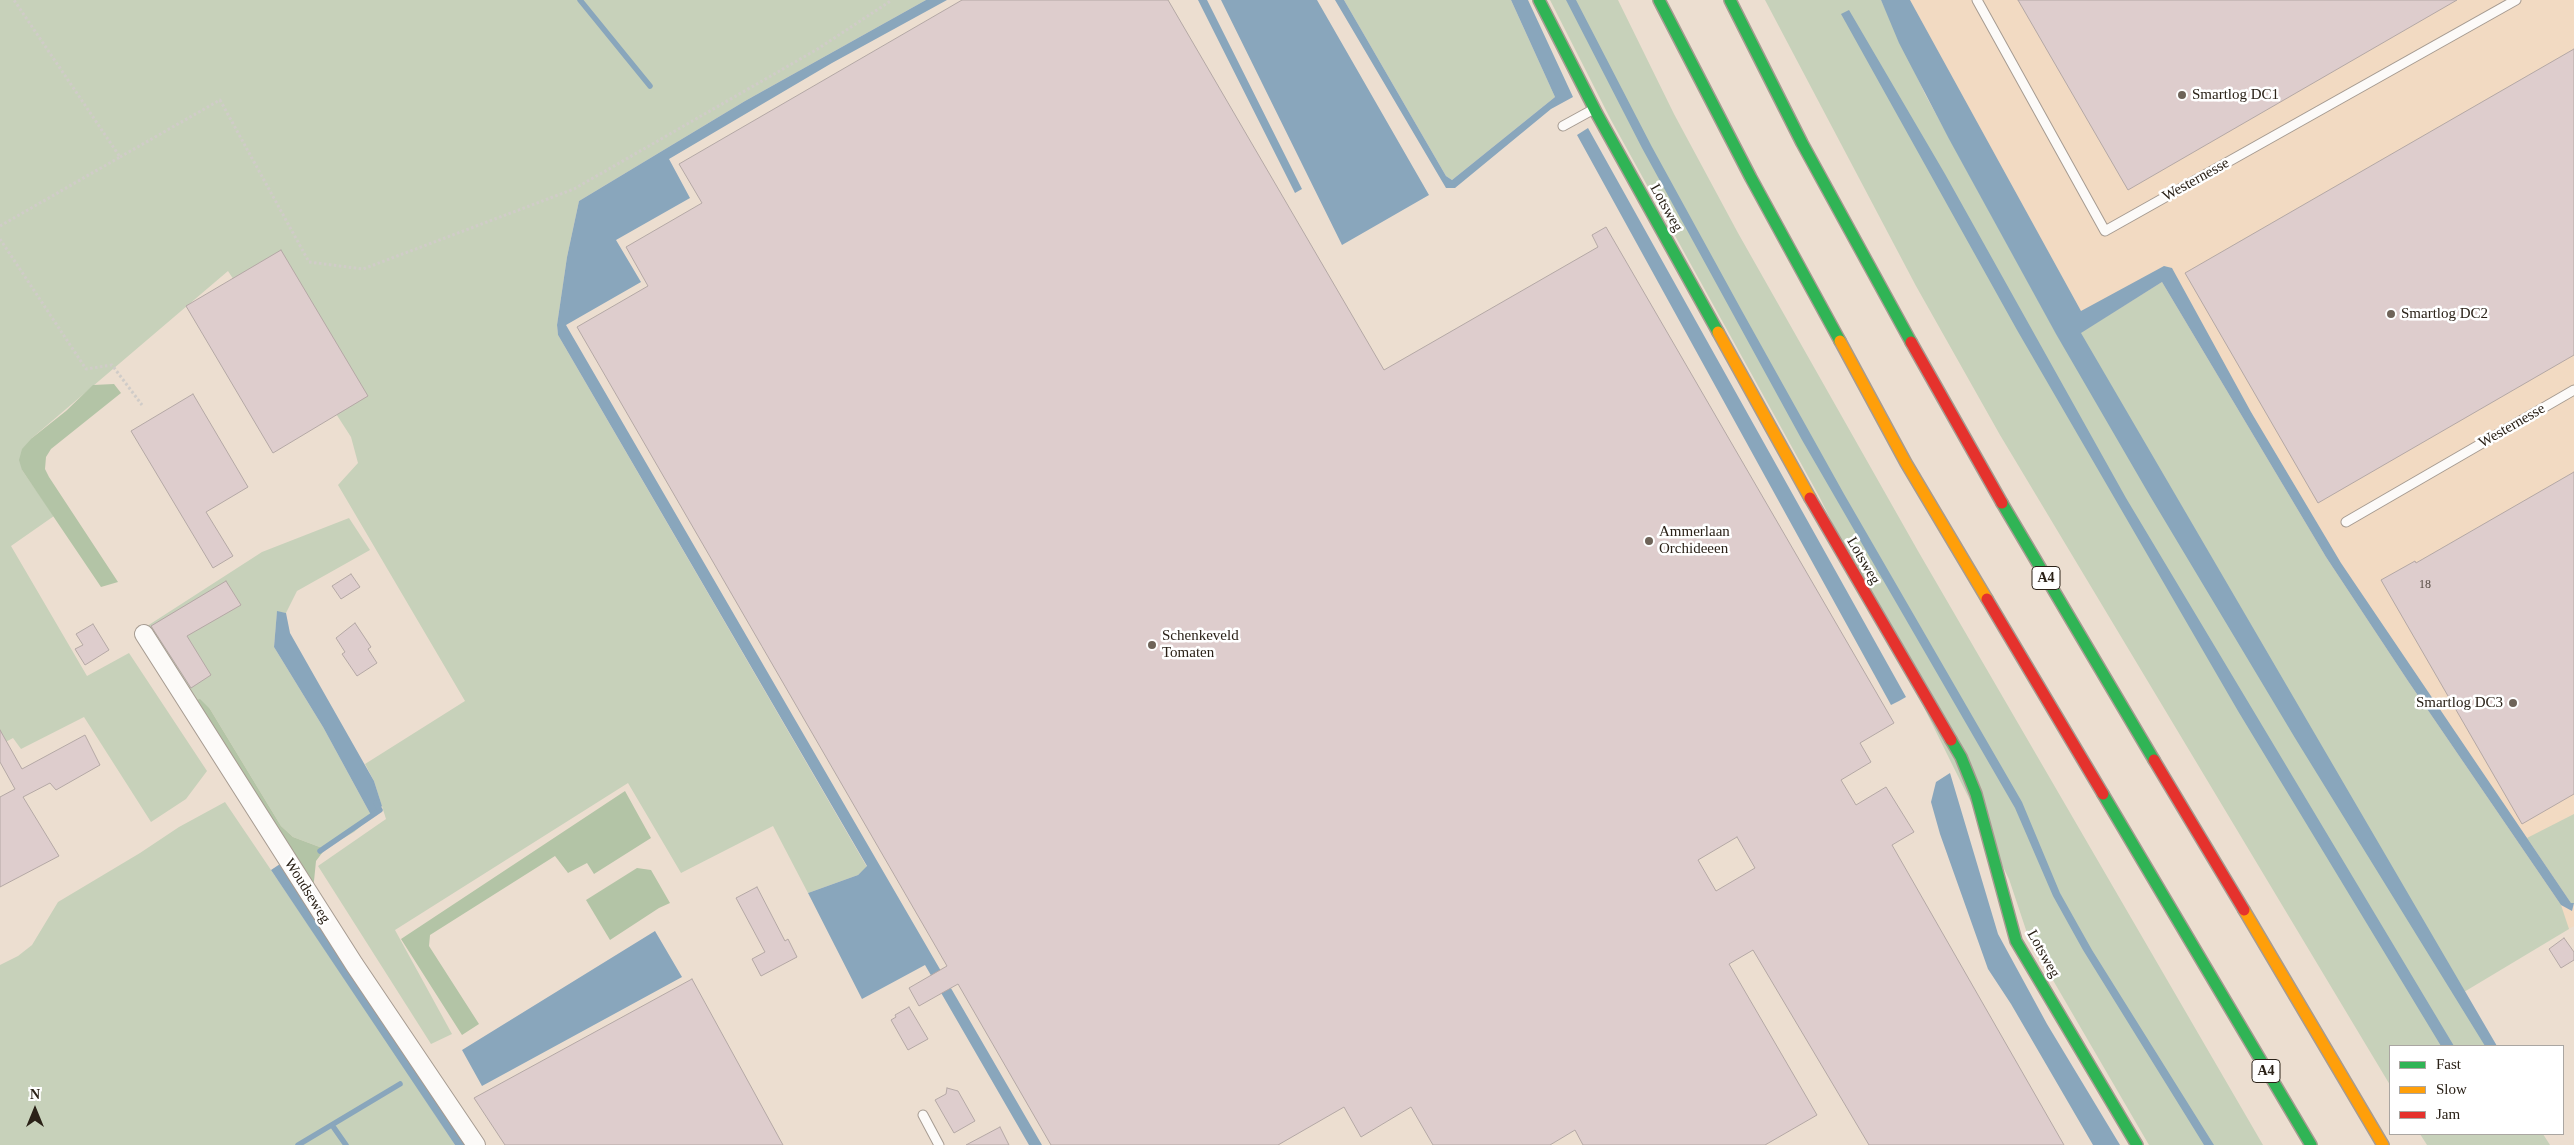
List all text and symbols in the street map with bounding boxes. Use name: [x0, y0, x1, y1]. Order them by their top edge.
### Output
place label: Smartlog DC1: [2192, 86, 2279, 104]
marker: Smartlog DC1: [2176, 89, 2188, 101]
street label: Westernesse: [2159, 154, 2233, 206]
street label: Lotsweg: [1646, 181, 1686, 235]
place label: Smartlog DC2: [2401, 305, 2488, 323]
marker: Smartlog DC2: [2385, 308, 2397, 320]
street label: Westernesse: [2476, 400, 2548, 452]
place label: Ammerlaan Orchideeen: [1659, 523, 1730, 558]
street label: Lotsweg: [1842, 534, 1884, 588]
marker: Ammerlaan Orchideeen: [1643, 535, 1655, 547]
road number: A4: [2032, 566, 2060, 590]
house number: 18: [2419, 578, 2431, 592]
place label: Schenkeveld Tomaten: [1162, 627, 1239, 662]
marker: Schenkeveld Tomaten: [1146, 639, 1158, 651]
place label: Smartlog DC3: [2416, 694, 2503, 712]
marker: Smartlog DC3: [2507, 697, 2519, 709]
street label: Woudseweg: [280, 855, 334, 927]
street label: Lotsweg: [2023, 927, 2063, 981]
legend: [2389, 1045, 2564, 1135]
text: Fast: [2436, 1056, 2461, 1072]
road number: A4: [2252, 1060, 2280, 1082]
text: Slow: [2436, 1081, 2467, 1097]
north arrow: [10, 1085, 60, 1135]
text: N: [30, 1087, 40, 1102]
text: Jam: [2436, 1106, 2460, 1122]

